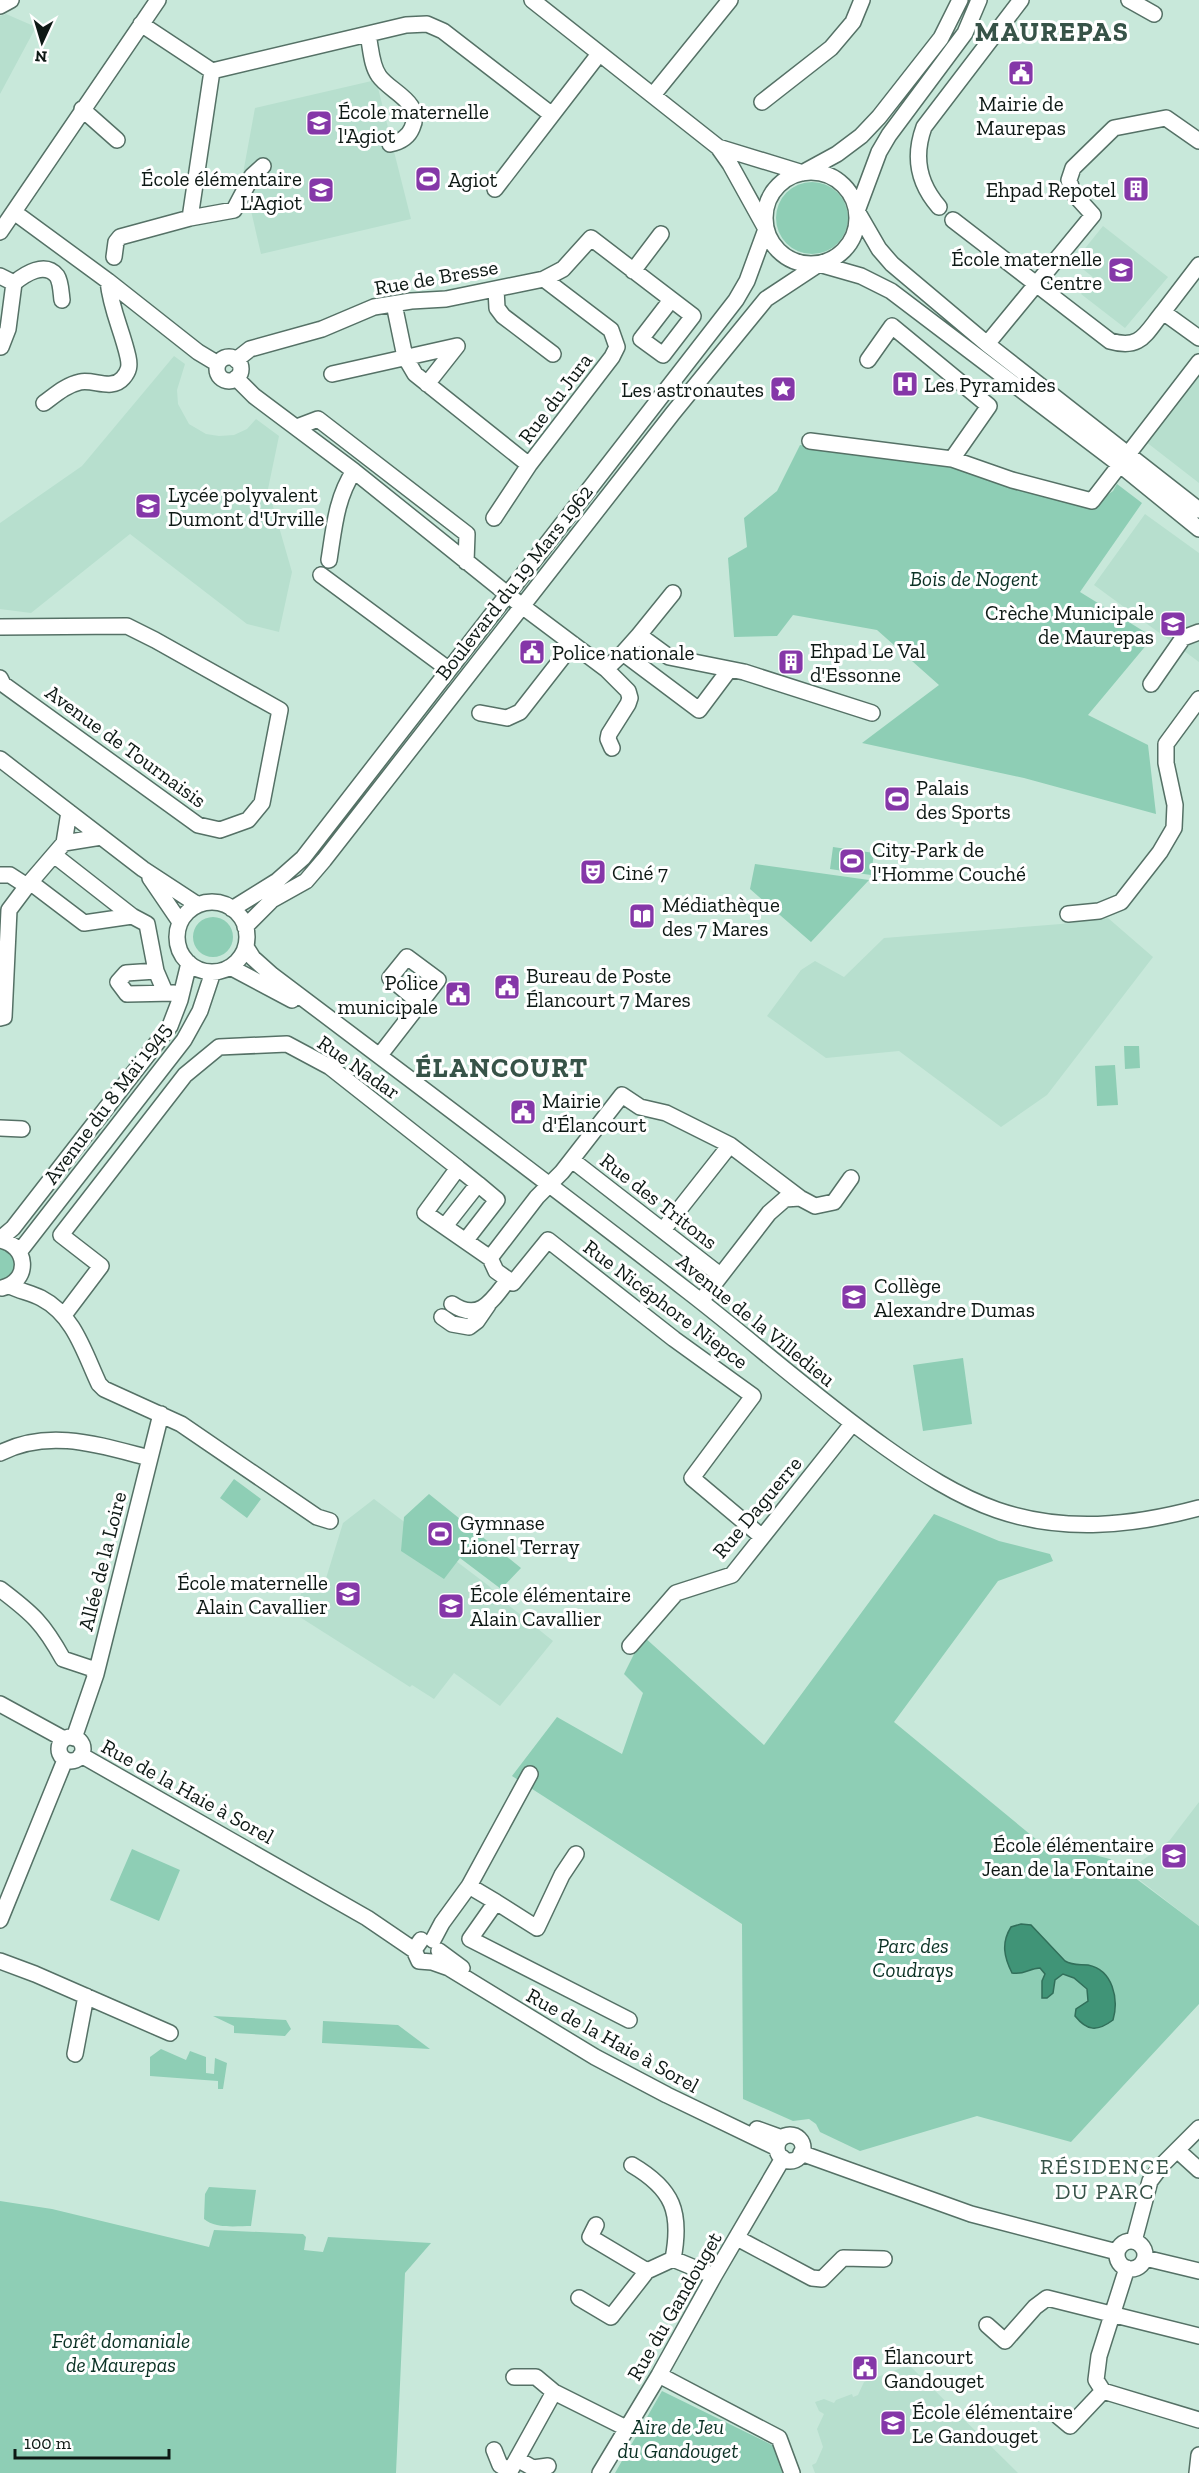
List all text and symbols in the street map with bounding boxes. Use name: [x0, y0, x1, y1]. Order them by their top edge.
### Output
north arrow: [12, 12, 72, 72]
district label: MAUREPAS: [975, 16, 1129, 48]
text: N: [34, 47, 48, 66]
public building icon: Mairie de Maurepas: [1006, 58, 1036, 88]
place label: Mairie de Maurepas: [976, 91, 1066, 140]
place label: École maternelle l'Agiot: [338, 99, 489, 148]
school or university icon: École maternelle l'Agiot: [304, 108, 334, 138]
sports icon: Agiot: [413, 164, 443, 194]
place label: École élémentaire L'Agiot: [141, 166, 302, 215]
place label: Agiot: [448, 167, 497, 192]
building icon: Ehpad Repotel: [1121, 174, 1151, 204]
school or university icon: École élémentaire L'Agiot: [306, 175, 336, 205]
place label: Ehpad Repotel: [986, 177, 1116, 202]
place label: École maternelle Centre: [951, 246, 1102, 295]
street label: Rue de Bresse: [372, 254, 500, 300]
school or university icon: École maternelle Centre: [1106, 255, 1136, 285]
street label: Rue du Jura: [513, 348, 597, 448]
hospital icon: Les Pyramides: [890, 369, 920, 399]
place label: Les Pyramides: [924, 372, 1056, 397]
place icon: Les astronautes: [768, 374, 798, 404]
place label: Les astronautes: [621, 377, 764, 402]
street label: Boulevard du 19 Mars 1962: [430, 479, 598, 685]
place label: Lycée polyvalent Dumont d'Urville: [168, 482, 325, 531]
school or university icon: Lycée polyvalent Dumont d'Urville: [133, 491, 163, 521]
park label: Bois de Nogent: [910, 566, 1038, 591]
place label: Crèche Municipale de Maurepas: [985, 600, 1154, 649]
school or university icon: Crèche Municipale de Maurepas: [1158, 609, 1188, 639]
public building icon: Police nationale: [517, 637, 547, 667]
place label: Ehpad Le Val d'Essonne: [810, 638, 926, 687]
place label: Police nationale: [552, 640, 695, 665]
building icon: Ehpad Le Val d'Essonne: [776, 647, 806, 677]
street label: Avenue de Tournaisis: [41, 679, 211, 813]
place label: Palais des Sports: [916, 775, 1011, 824]
sports icon: Palais des Sports: [882, 784, 912, 814]
place label: City-Park de l'Homme Couché: [872, 837, 1026, 886]
sports icon: City-Park de l'Homme Couché: [837, 846, 867, 876]
theatre icon: Ciné 7: [578, 857, 608, 887]
place label: Ciné 7: [612, 860, 668, 885]
place label: Médiathèque des 7 Mares: [662, 892, 780, 941]
library icon: Médiathèque des 7 Mares: [627, 901, 657, 931]
place label: Bureau de Poste Élancourt 7 Mares: [526, 963, 691, 1012]
place label: Police municipale: [337, 970, 438, 1019]
public building icon: Bureau de Poste Élancourt 7 Mares: [492, 972, 522, 1002]
public building icon: Police municipale: [443, 979, 473, 1009]
street label: Avenue du 8 Mai 1945: [38, 1017, 176, 1189]
street label: Rue Nadar: [313, 1030, 405, 1104]
district label: ÉLANCOURT: [415, 1052, 589, 1084]
place label: Mairie d'Élancourt: [542, 1088, 647, 1137]
public building icon: Mairie d'Élancourt: [508, 1097, 538, 1127]
street label: Rue des Tritons: [596, 1148, 722, 1254]
street label: Rue Nicéphore Niepce: [579, 1234, 753, 1374]
street label: Avenue de la Villedieu: [672, 1248, 840, 1392]
place label: Collège Alexandre Dumas: [874, 1273, 1035, 1322]
school or university icon: Collège Alexandre Dumas: [839, 1282, 869, 1312]
street label: Rue Daguerre: [707, 1451, 807, 1563]
street label: Allée de la Loire: [73, 1489, 131, 1633]
place label: Gymnase Lionel Terray: [460, 1510, 580, 1559]
sports icon: Gymnase Lionel Terray: [425, 1519, 455, 1549]
place label: École maternelle Alain Cavallier: [177, 1570, 328, 1619]
school or university icon: École maternelle Alain Cavallier: [333, 1579, 363, 1609]
place label: École élémentaire Alain Cavallier: [470, 1582, 631, 1631]
school or university icon: École élémentaire Alain Cavallier: [436, 1591, 466, 1621]
street label: Rue de la Haie à Sorel: [97, 1733, 279, 1849]
place label: École élémentaire Jean de la Fontaine: [982, 1832, 1154, 1881]
school or university icon: École élémentaire Jean de la Fontaine: [1159, 1841, 1189, 1871]
park label: Parc des Coudrays: [872, 1933, 954, 1982]
street label: Rue de la Haie à Sorel: [522, 1982, 704, 2098]
district label: RÉSIDENCE DU PARC: [1040, 2153, 1170, 2205]
street label: Rue du Gandouget: [621, 2227, 727, 2385]
park label: Forêt domaniale de Maurepas: [52, 2328, 190, 2377]
place label: Élancourt Gandouget: [884, 2344, 984, 2393]
public building icon: Élancourt Gandouget: [850, 2353, 880, 2383]
place label: École élémentaire Le Gandouget: [912, 2399, 1073, 2448]
school or university icon: École élémentaire Le Gandouget: [878, 2408, 908, 2438]
park label: Aire de Jeu du Gandouget: [618, 2414, 738, 2463]
scale bar: [15, 2422, 170, 2460]
text: 100 m: [24, 2432, 72, 2454]

